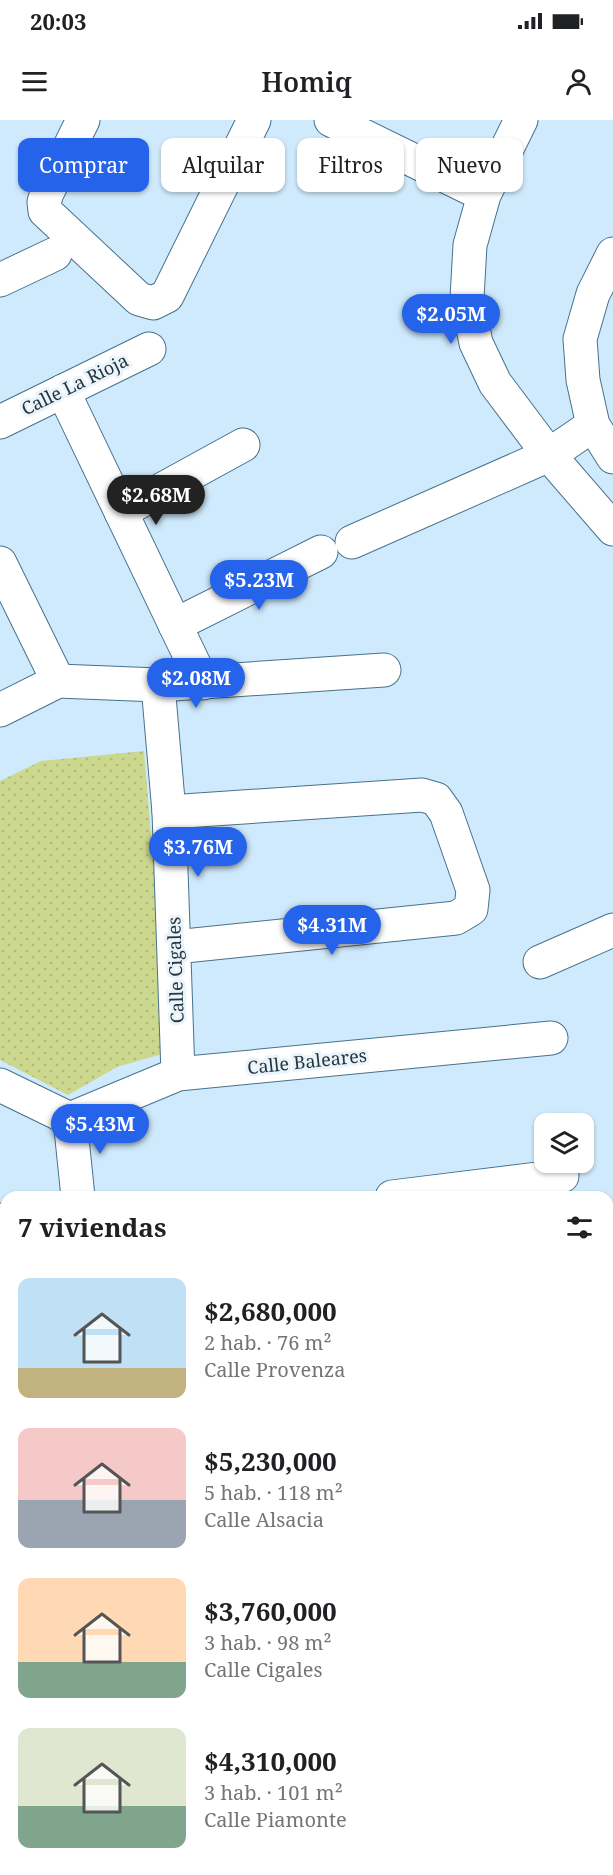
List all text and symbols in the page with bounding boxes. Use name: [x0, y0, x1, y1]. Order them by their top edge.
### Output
text: 20:03: [30, 6, 86, 36]
text: Homiq: [261, 63, 352, 100]
icon: menu: [18, 65, 51, 98]
icon: person: [562, 65, 595, 98]
chip: Comprar: [18, 138, 149, 192]
chip: Alquilar: [161, 138, 285, 192]
chip: Filtros: [297, 138, 404, 192]
chip: Nuevo: [416, 138, 523, 192]
pin: $2.05M: [402, 294, 500, 345]
text: $2.05M: [416, 300, 486, 327]
street label: Calle La Rioja: [17, 348, 132, 420]
pin: $2.68M: [107, 475, 205, 526]
text: $2.68M: [121, 481, 191, 508]
pin: $5.23M: [210, 560, 308, 611]
text: $5.23M: [224, 566, 294, 593]
pin: $2.08M: [147, 658, 245, 709]
text: $2.08M: [161, 664, 231, 691]
pin: $3.76M: [149, 827, 247, 878]
text: $3.76M: [163, 833, 233, 860]
pin: $4.31M: [283, 905, 381, 956]
text: $4.31M: [297, 911, 367, 938]
street label: Calle Cigales: [161, 916, 189, 1024]
street label: Calle Baleares: [246, 1043, 368, 1079]
pin: $5.43M: [51, 1104, 149, 1155]
text: $5.43M: [65, 1110, 135, 1137]
map controls: [534, 1113, 594, 1173]
button: layers: [534, 1113, 594, 1173]
text: 7 viviendas: [18, 1209, 166, 1245]
icon: filters: [563, 1211, 596, 1244]
text: $2,680,000: [204, 1293, 337, 1329]
icon: home: [66, 1302, 138, 1374]
text: 2 hab. · 76 m²: [204, 1329, 331, 1356]
text: Calle Provenza: [204, 1356, 346, 1383]
text: $5,230,000: [204, 1443, 337, 1479]
icon: home: [66, 1452, 138, 1524]
text: 5 hab. · 118 m²: [204, 1479, 343, 1506]
text: Calle Alsacia: [204, 1506, 324, 1533]
text: $3,760,000: [204, 1593, 337, 1629]
icon: home: [66, 1602, 138, 1674]
text: 3 hab. · 98 m²: [204, 1629, 331, 1656]
text: Calle Cigales: [204, 1656, 322, 1683]
text: $4,310,000: [204, 1743, 337, 1779]
icon: home: [66, 1752, 138, 1824]
text: 3 hab. · 101 m²: [204, 1779, 343, 1806]
text: Calle Piamonte: [204, 1806, 347, 1833]

